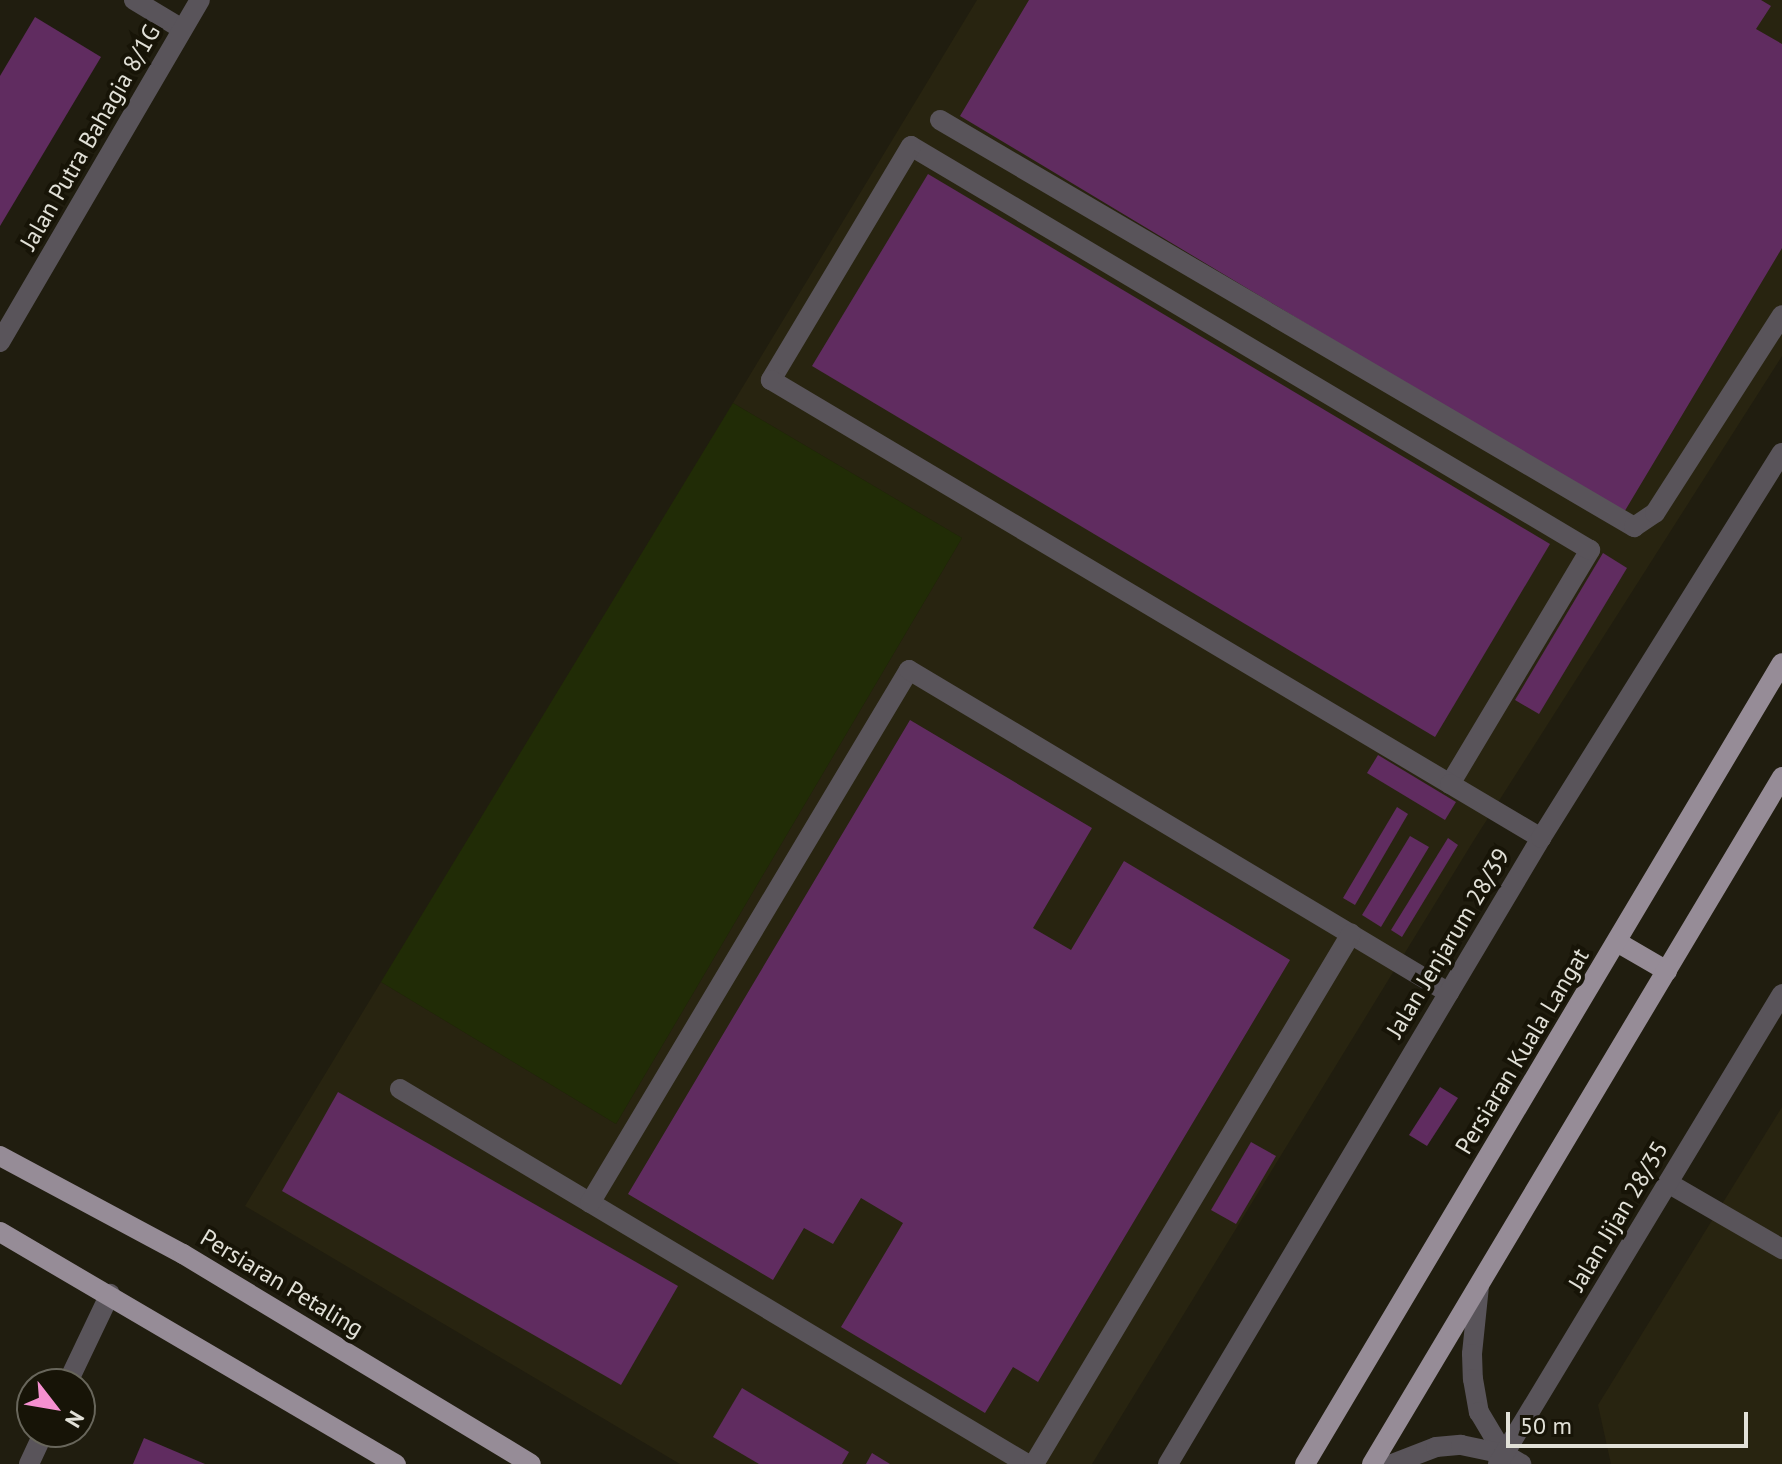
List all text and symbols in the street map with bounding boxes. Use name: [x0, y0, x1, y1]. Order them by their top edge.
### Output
street label: Jalan Putra Bahagia 8/1G: [14, 19, 166, 255]
street label: Jalan Jenjarum 28/39: [1380, 843, 1516, 1043]
street label: Persiaran Kuala Langat: [1449, 943, 1595, 1159]
street label: Jalan Jijan 28/35: [1562, 1136, 1674, 1296]
street label: Persiaran Petaling: [195, 1223, 369, 1343]
north arrow: [16, 1368, 96, 1448]
scale bar: [1510, 1396, 1752, 1446]
text: N: [59, 1406, 91, 1433]
text: 50 m: [1520, 1410, 1572, 1441]

